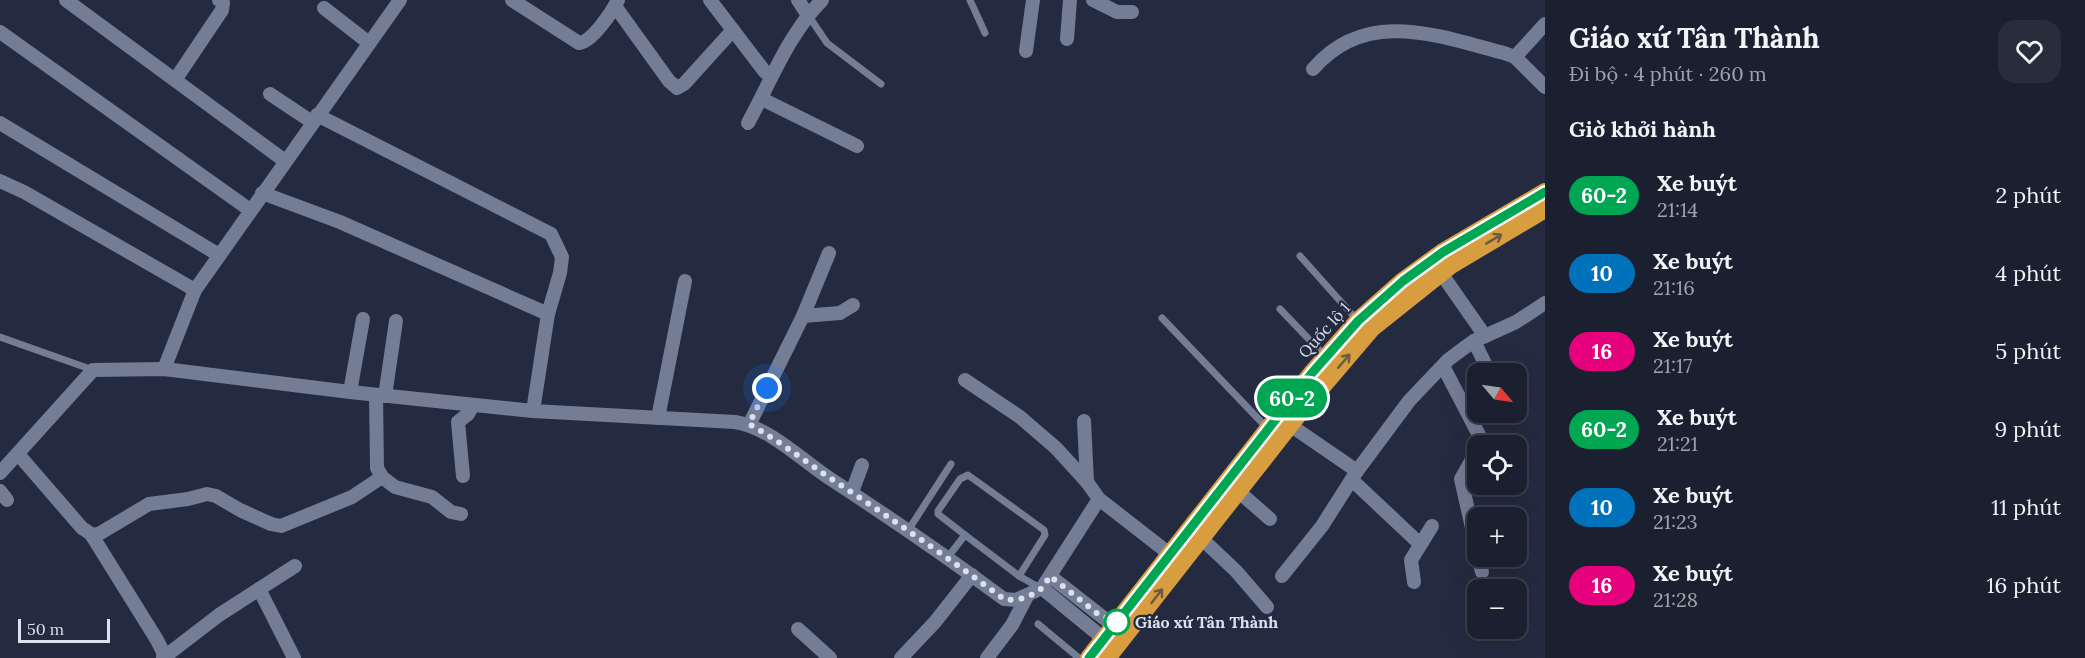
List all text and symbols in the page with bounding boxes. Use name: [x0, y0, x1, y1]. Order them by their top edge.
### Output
text: Giáo xứ Tân Thành: [1569, 20, 1820, 56]
button: heart: [1998, 20, 2061, 83]
text: Đi bộ · 4 phút · 260 m: [1569, 61, 1767, 86]
text: Giờ khởi hành: [1569, 115, 1716, 143]
text: Xe buýt: [1657, 169, 1737, 197]
text: 2 phút: [1995, 181, 2061, 209]
text: 60-2: [1581, 182, 1627, 209]
text: 21:14: [1657, 197, 1698, 222]
one-way arrow: [1485, 233, 1502, 245]
text: Xe buýt: [1653, 247, 1733, 275]
text: 4 phút: [1995, 259, 2061, 287]
text: 10: [1591, 260, 1613, 287]
text: 21:16: [1653, 275, 1695, 300]
street label: Quốc lộ 1: [1294, 298, 1354, 362]
text: Xe buýt: [1653, 325, 1733, 353]
text: 5 phút: [1995, 337, 2061, 365]
text: 16: [1592, 338, 1612, 365]
text: 21:17: [1653, 353, 1693, 378]
one-way arrow: [1337, 354, 1351, 369]
north arrow: [1467, 363, 1527, 423]
map controls: [1467, 363, 1527, 639]
your location: [752, 373, 782, 403]
line badge: 60-2: [1250, 378, 1334, 418]
text: 60-2: [1269, 385, 1315, 412]
text: Xe buýt: [1657, 403, 1737, 431]
text: 9 phút: [1995, 415, 2061, 443]
text: 60-2: [1581, 416, 1627, 443]
text: 21:21: [1657, 431, 1698, 456]
button: locate: [1467, 435, 1527, 495]
text: Xe buýt: [1653, 481, 1733, 509]
text: 11 phút: [1991, 493, 2061, 521]
text: 10: [1591, 494, 1613, 521]
button: +: [1467, 507, 1527, 567]
text: 21:23: [1653, 509, 1698, 534]
text: Xe buýt: [1653, 559, 1733, 587]
text: 16 phút: [1987, 571, 2061, 599]
text: 16: [1592, 572, 1612, 599]
button: −: [1467, 579, 1527, 639]
text: 21:28: [1653, 587, 1698, 612]
one-way arrow: [1150, 588, 1163, 604]
marker: Giáo xứ Tân Thành: [1104, 609, 1130, 635]
place label: Giáo xứ Tân Thành: [1135, 612, 1278, 632]
scale bar: [18, 616, 110, 644]
text: 50 m: [27, 619, 64, 639]

